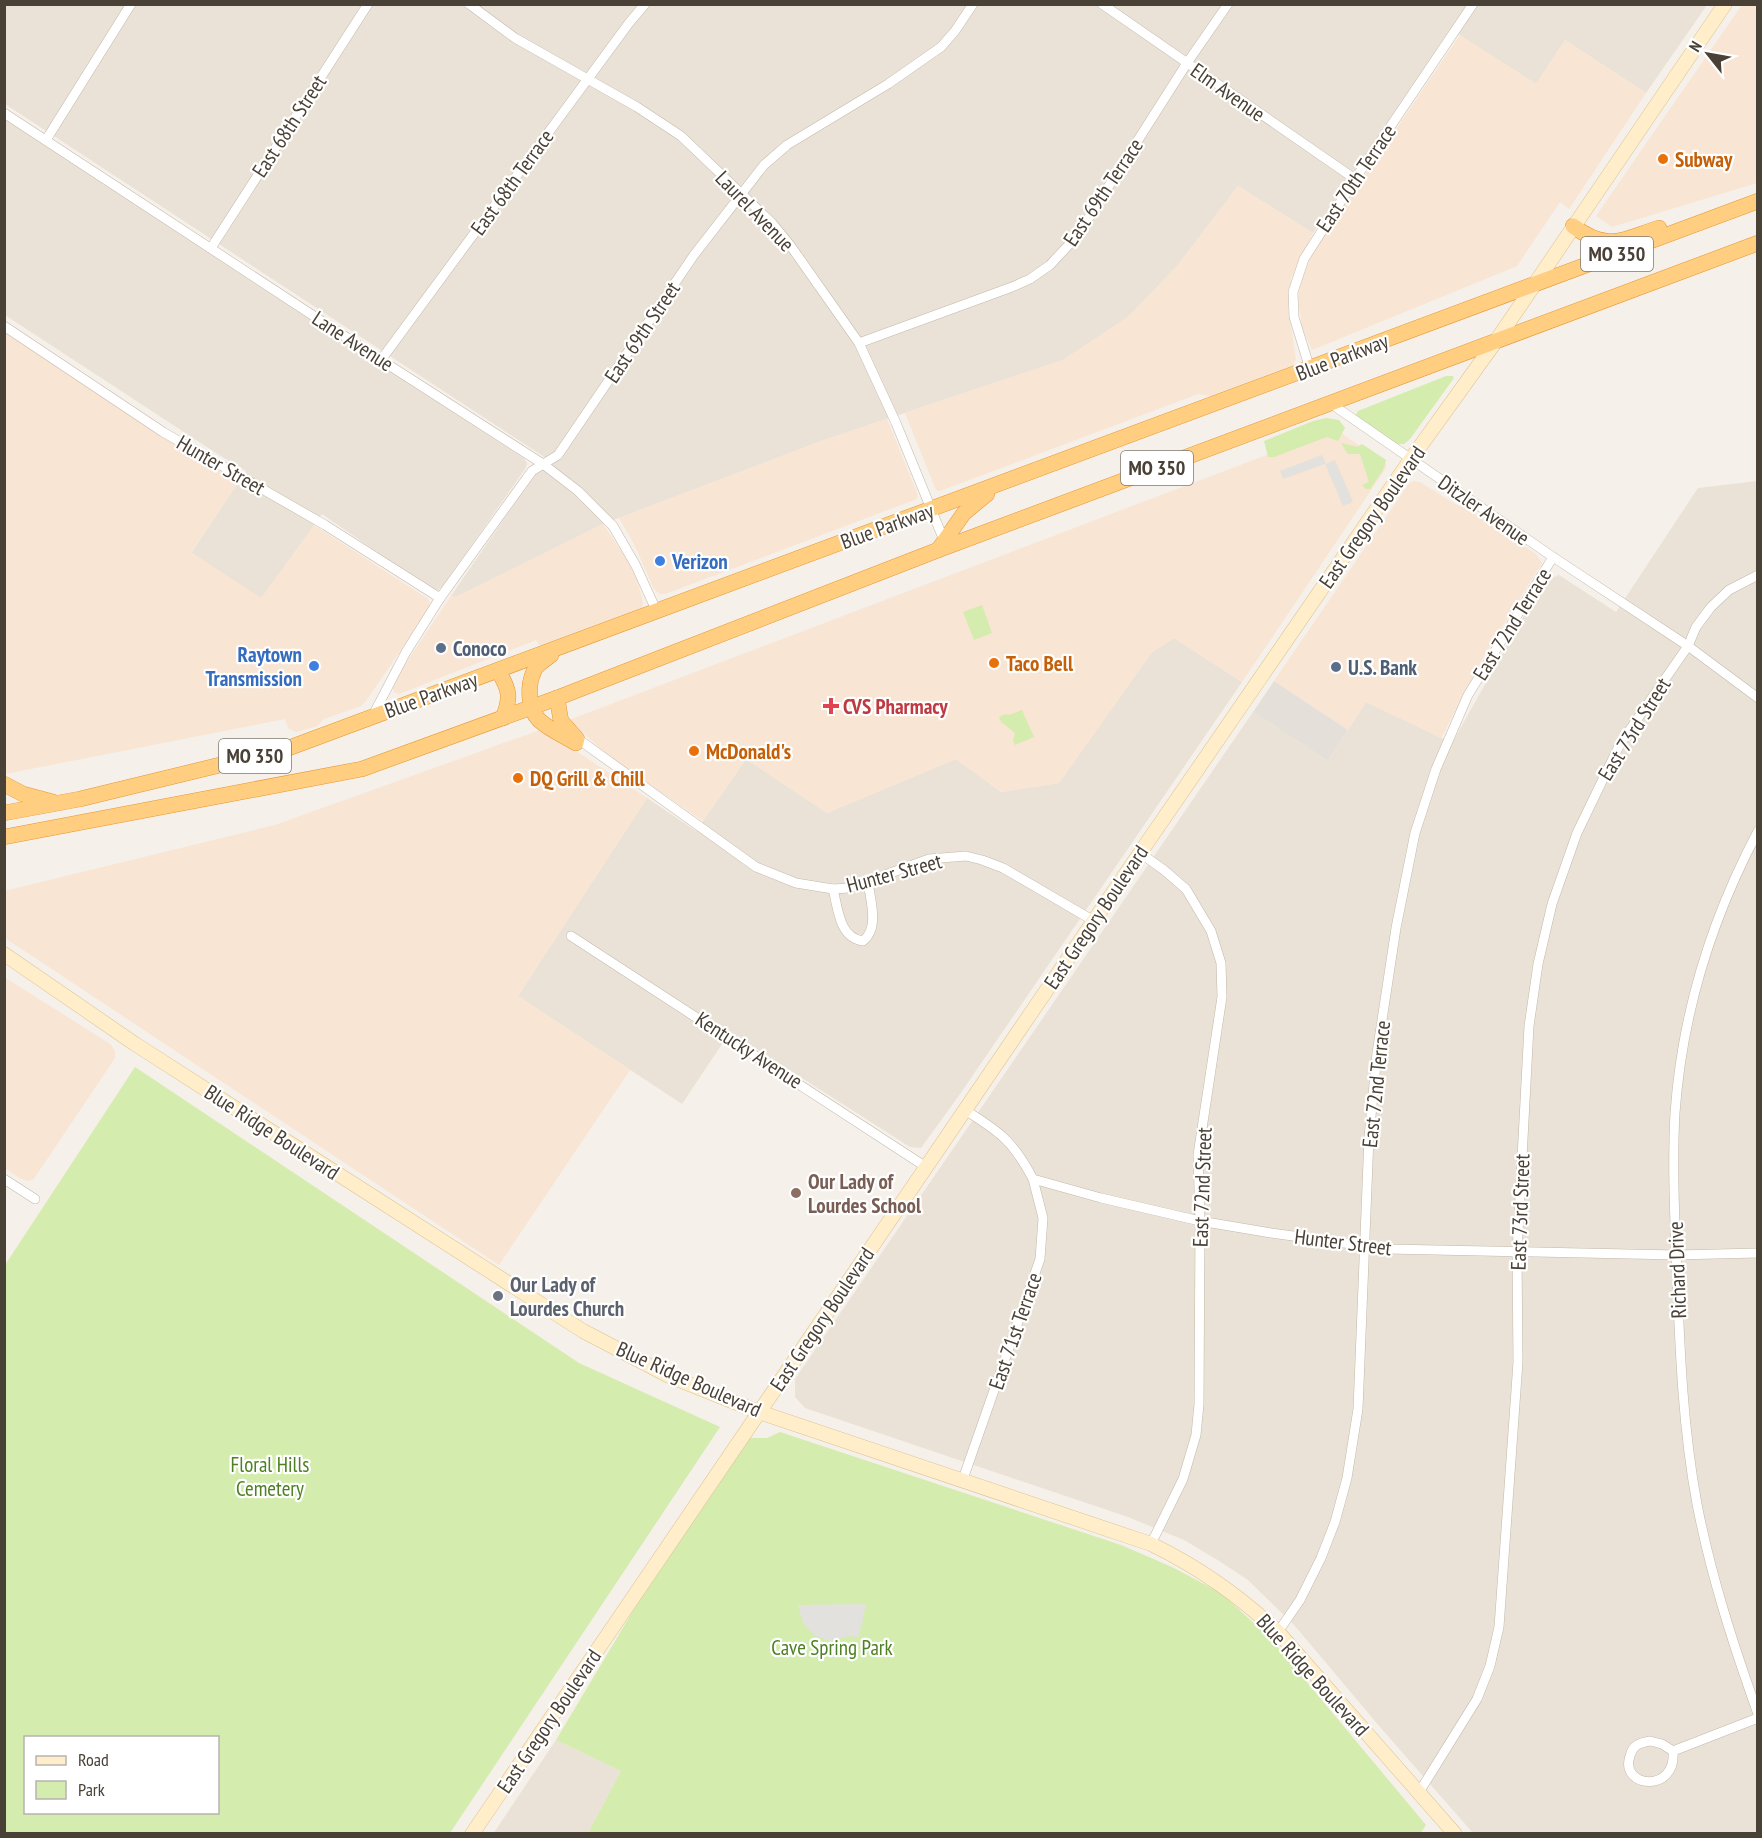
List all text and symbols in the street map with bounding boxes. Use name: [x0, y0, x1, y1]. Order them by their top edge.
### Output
north arrow: [1678, 24, 1738, 84]
text: N: [1684, 37, 1706, 55]
street label: Elm Avenue: [1186, 57, 1270, 127]
street label: East 68th Street: [246, 70, 332, 182]
street label: East 70th Terrace: [1310, 119, 1402, 237]
street label: East 68th Terrace: [465, 124, 559, 240]
street label: East 69th Terrace: [1057, 133, 1149, 251]
place label: Subway: [1675, 146, 1733, 173]
marker: Subway: [1656, 152, 1670, 166]
street label: Laurel Avenue: [710, 165, 800, 257]
road number: MO 350: [1581, 237, 1653, 271]
street label: East 69th Street: [598, 276, 686, 388]
street label: Lane Avenue: [307, 305, 399, 377]
street label: Blue Parkway: [1292, 327, 1392, 387]
street label: Hunter Street: [172, 429, 270, 501]
street label: East Gregory Boulevard: [1313, 441, 1431, 593]
road number: MO 350: [1121, 451, 1193, 485]
street label: Ditzler Avenue: [1433, 469, 1535, 551]
street label: Blue Parkway: [837, 497, 937, 555]
place label: Verizon: [671, 548, 728, 575]
marker: Verizon: [653, 554, 667, 568]
street label: East 72nd Terrace: [1467, 563, 1557, 685]
place label: Conoco: [453, 635, 507, 662]
place label: Raytown Transmission: [205, 641, 302, 692]
marker: Conoco: [434, 641, 448, 655]
place label: Taco Bell: [1006, 650, 1074, 677]
place label: U.S. Bank: [1348, 654, 1417, 681]
marker: Taco Bell: [987, 656, 1001, 670]
marker: Raytown Transmission: [307, 659, 321, 673]
marker: U.S. Bank: [1329, 660, 1343, 674]
street label: Blue Parkway: [381, 666, 481, 724]
street label: East 73rd Street: [1592, 672, 1676, 786]
place label: CVS Pharmacy: [843, 693, 948, 720]
marker: CVS Pharmacy: [824, 699, 838, 713]
place label: McDonald's: [706, 738, 791, 765]
road number: MO 350: [219, 739, 291, 773]
marker: McDonald's: [687, 744, 701, 758]
place label: DQ Grill & Chill: [530, 765, 646, 792]
marker: DQ Grill & Chill: [511, 771, 525, 785]
street label: East Gregory Boulevard: [1038, 840, 1154, 994]
street label: Hunter Street: [843, 847, 945, 899]
street label: Kentucky Avenue: [690, 1005, 808, 1095]
street label: East 72nd Terrace: [1356, 1019, 1396, 1149]
street label: Blue Ridge Boulevard: [199, 1078, 345, 1186]
street label: East 72nd Street: [1186, 1126, 1218, 1247]
street label: East 73rd Street: [1504, 1153, 1536, 1271]
place label: Our Lady of Lourdes School: [808, 1168, 922, 1219]
marker: Our Lady of Lourdes School: [789, 1186, 803, 1200]
street label: Richard Drive: [1662, 1221, 1692, 1319]
street label: Hunter Street: [1293, 1223, 1393, 1261]
street label: East Gregory Boulevard: [764, 1242, 880, 1396]
street label: East 71st Terrace: [982, 1269, 1048, 1393]
place label: Our Lady of Lourdes Church: [510, 1271, 624, 1322]
marker: Our Lady of Lourdes Church: [491, 1289, 505, 1303]
street label: Blue Ridge Boulevard: [612, 1335, 766, 1423]
park label: Floral Hills Cemetery: [231, 1451, 309, 1502]
street label: Blue Ridge Boulevard: [1251, 1608, 1375, 1742]
park label: Cave Spring Park: [771, 1634, 893, 1661]
street label: East Gregory Boulevard: [491, 1644, 607, 1798]
legend: [24, 1736, 219, 1814]
text: Road: [78, 1748, 109, 1771]
text: Park: [78, 1778, 105, 1801]

